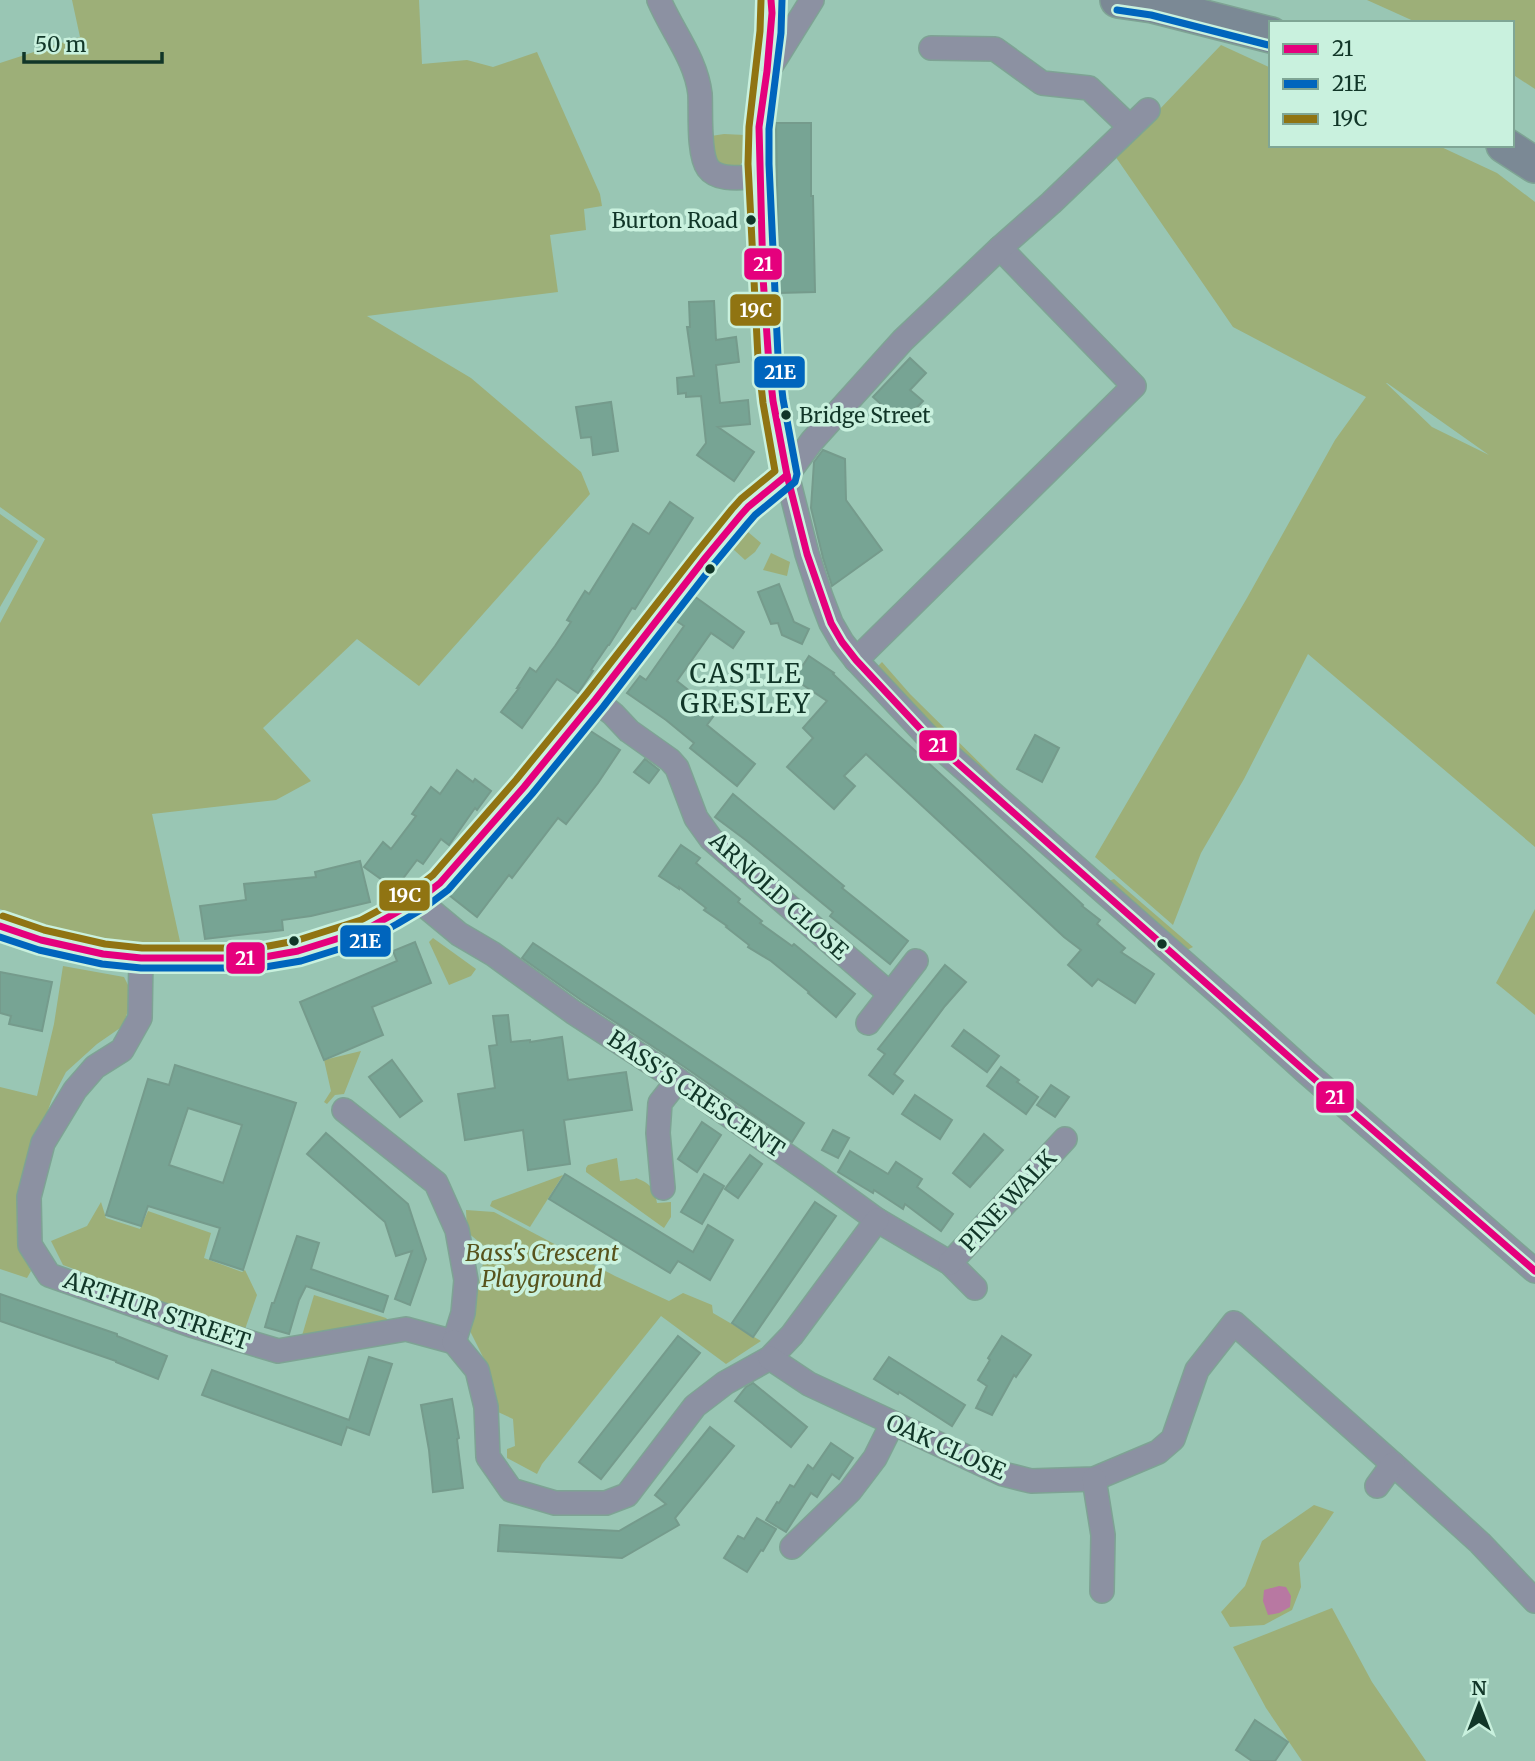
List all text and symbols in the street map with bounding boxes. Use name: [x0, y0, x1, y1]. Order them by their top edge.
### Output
scale bar: [24, 21, 163, 65]
legend: [1269, 21, 1514, 147]
text: 50 m: [35, 31, 86, 58]
text: 21: [1332, 35, 1353, 62]
text: 21E: [1332, 70, 1367, 97]
text: 19C: [1332, 105, 1367, 132]
place label: Burton Road: [612, 207, 738, 234]
marker: Burton Road: [744, 213, 758, 227]
line badge: 21: [743, 247, 783, 281]
text: 21: [753, 252, 773, 276]
line badge: 19C: [729, 293, 782, 327]
text: 19C: [740, 298, 772, 322]
line badge: 21E: [753, 355, 806, 389]
text: 21E: [764, 360, 796, 384]
place label: Bridge Street: [799, 402, 930, 429]
marker: Bridge Street: [779, 408, 793, 422]
unlabelled marker: [703, 562, 717, 576]
district label: CASTLE GRESLEY: [680, 657, 812, 720]
line badge: 21: [918, 729, 958, 762]
text: 21: [928, 733, 948, 757]
street label: ARNOLD CLOSE: [703, 825, 855, 966]
line badge: 19C: [378, 879, 431, 912]
text: 19C: [389, 883, 421, 907]
line badge: 21E: [339, 924, 392, 958]
text: 21E: [349, 929, 381, 953]
unlabelled marker: [287, 934, 301, 948]
unlabelled marker: [1155, 937, 1169, 951]
line badge: 21: [225, 941, 266, 975]
text: 21: [235, 946, 255, 970]
street label: BASS'S CRESCENT: [603, 1024, 790, 1163]
line badge: 21: [1315, 1080, 1355, 1114]
text: 21: [1325, 1085, 1345, 1109]
street label: PINE WALK: [953, 1143, 1062, 1258]
park label: Bass's Crescent Playground: [465, 1238, 619, 1293]
street label: ARTHUR STREET: [59, 1265, 254, 1356]
street label: OAK CLOSE: [882, 1407, 1011, 1486]
north arrow: [1444, 1670, 1514, 1740]
text: N: [1471, 1676, 1487, 1700]

